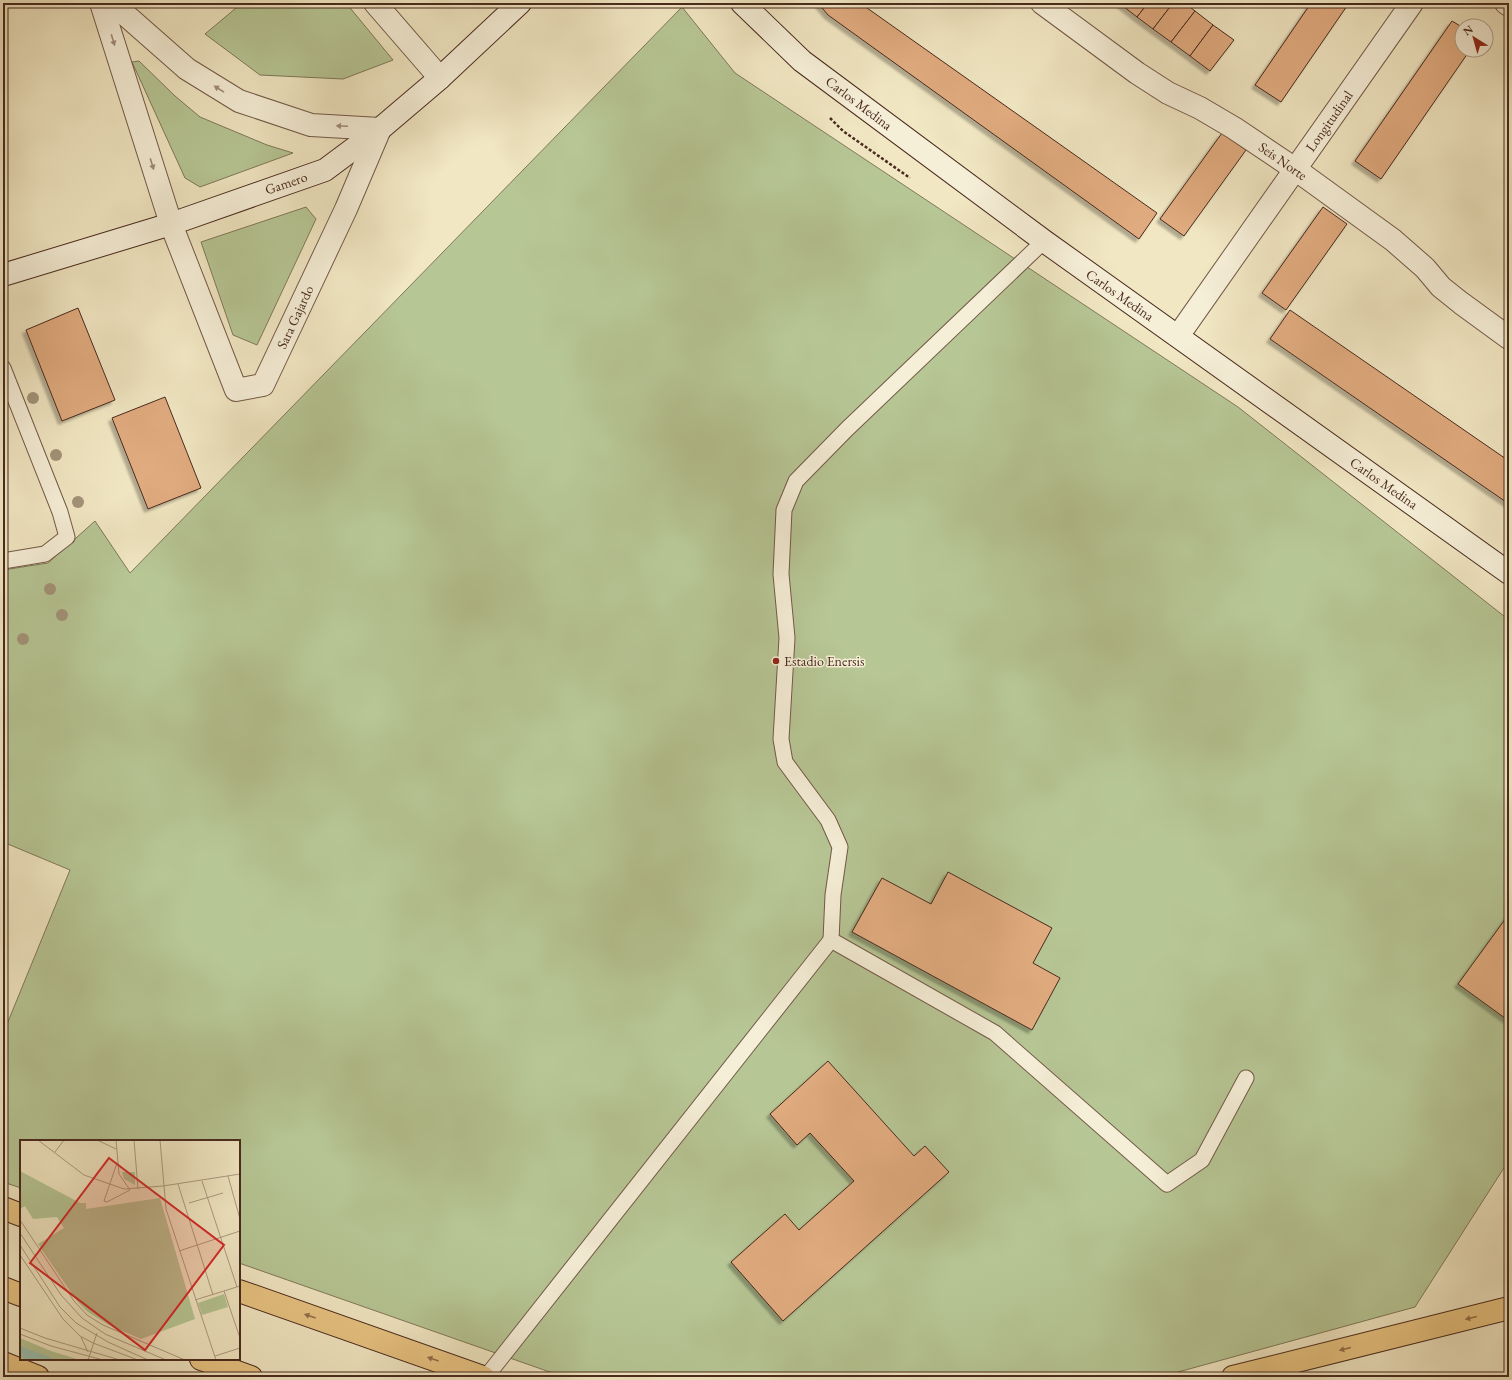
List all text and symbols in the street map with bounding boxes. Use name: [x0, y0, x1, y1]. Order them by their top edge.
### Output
north arrow: [1454, 18, 1494, 58]
text: N: [1460, 22, 1476, 38]
one-way arrow: [110, 35, 116, 47]
street label: Carlos Medina: [822, 72, 896, 134]
one-way arrow: [214, 85, 224, 93]
street label: Longitudinal: [1301, 86, 1357, 155]
one-way arrow: [336, 123, 348, 130]
street label: Seis Norte: [1255, 138, 1311, 185]
one-way arrow: [149, 159, 155, 171]
street label: Gamero: [262, 167, 310, 199]
street label: Carlos Medina: [1082, 265, 1158, 325]
street label: Sara Gajardo: [272, 282, 318, 352]
street label: Carlos Medina: [1346, 453, 1422, 513]
place label: Estadio Enersis: [784, 652, 865, 670]
marker: Estadio Enersis: [771, 656, 781, 666]
inset map: [20, 1140, 240, 1360]
one-way arrow: [304, 1313, 316, 1319]
one-way arrow: [1465, 1315, 1477, 1321]
one-way arrow: [1339, 1346, 1351, 1352]
one-way arrow: [427, 1356, 439, 1362]

